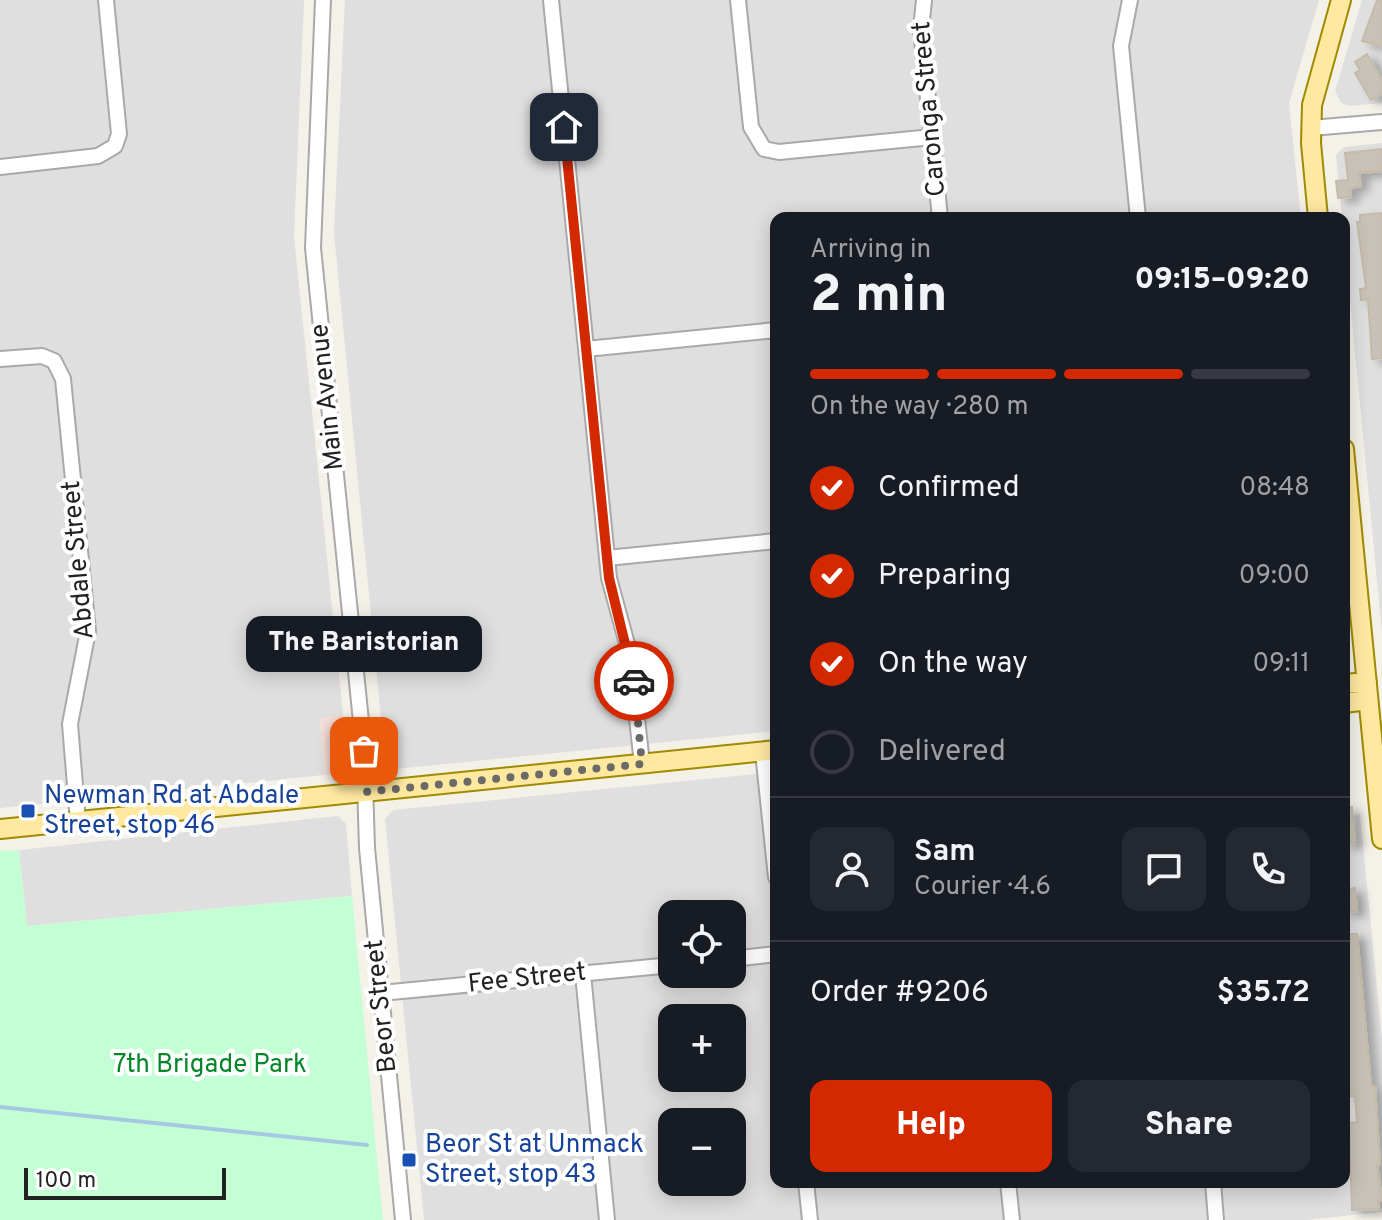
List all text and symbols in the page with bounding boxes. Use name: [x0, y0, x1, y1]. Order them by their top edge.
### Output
street label: Caronga Street: [906, 20, 954, 198]
pin: [530, 93, 598, 161]
icon: home: [542, 105, 586, 149]
text: Arriving in: [810, 234, 931, 267]
text: 09:15–09:20: [1134, 262, 1310, 299]
text: 2 min: [810, 264, 948, 330]
street label: Main Avenue: [304, 322, 352, 472]
text: On the way · 280 m: [810, 391, 1029, 424]
icon: check: [810, 466, 854, 510]
text: Confirmed: [878, 470, 1020, 507]
text: 08:48: [1240, 472, 1310, 505]
street label: Abdale Street: [56, 479, 102, 641]
icon: check: [810, 554, 854, 598]
text: Preparing: [878, 558, 1011, 595]
text: 09:00: [1239, 560, 1310, 593]
callout: The Baristorian: [246, 615, 482, 671]
text: The Baristorian: [269, 627, 459, 660]
courier: [594, 641, 674, 721]
icon: check: [810, 642, 854, 686]
text: On the way: [878, 646, 1028, 683]
text: 09:11: [1253, 648, 1310, 681]
icon: car: [612, 659, 656, 703]
pin: [330, 717, 398, 785]
icon: bag: [342, 729, 386, 773]
text: Delivered: [878, 734, 1006, 771]
place label: Newman Rd at Abdale Street, stop 46: [44, 780, 299, 843]
marker: Newman Rd at Abdale Street, stop 46: [19, 802, 37, 820]
button: person: [810, 827, 894, 911]
button: chat: [1122, 827, 1206, 911]
button: phone: [1226, 827, 1310, 911]
text: Sam: [914, 834, 976, 871]
text: Courier · 4.6: [914, 871, 1051, 904]
map controls: [658, 900, 746, 1196]
button: locate: [658, 900, 746, 988]
street label: Beor Street: [359, 938, 405, 1074]
street label: Fee Street: [466, 956, 588, 1002]
text: Order #9206: [810, 975, 989, 1012]
text: $35.72: [1217, 975, 1310, 1012]
button: +: [658, 1004, 746, 1092]
park label: 7th Brigade Park: [113, 1049, 307, 1082]
button: Help: [810, 1080, 1052, 1172]
button: Share: [1068, 1080, 1310, 1172]
button: −: [658, 1108, 746, 1196]
place label: Beor St at Unmack Street, stop 43: [425, 1129, 644, 1192]
marker: Beor St at Unmack Street, stop 43: [400, 1151, 418, 1169]
scale bar: [24, 1164, 226, 1200]
text: 100 m: [36, 1168, 96, 1195]

